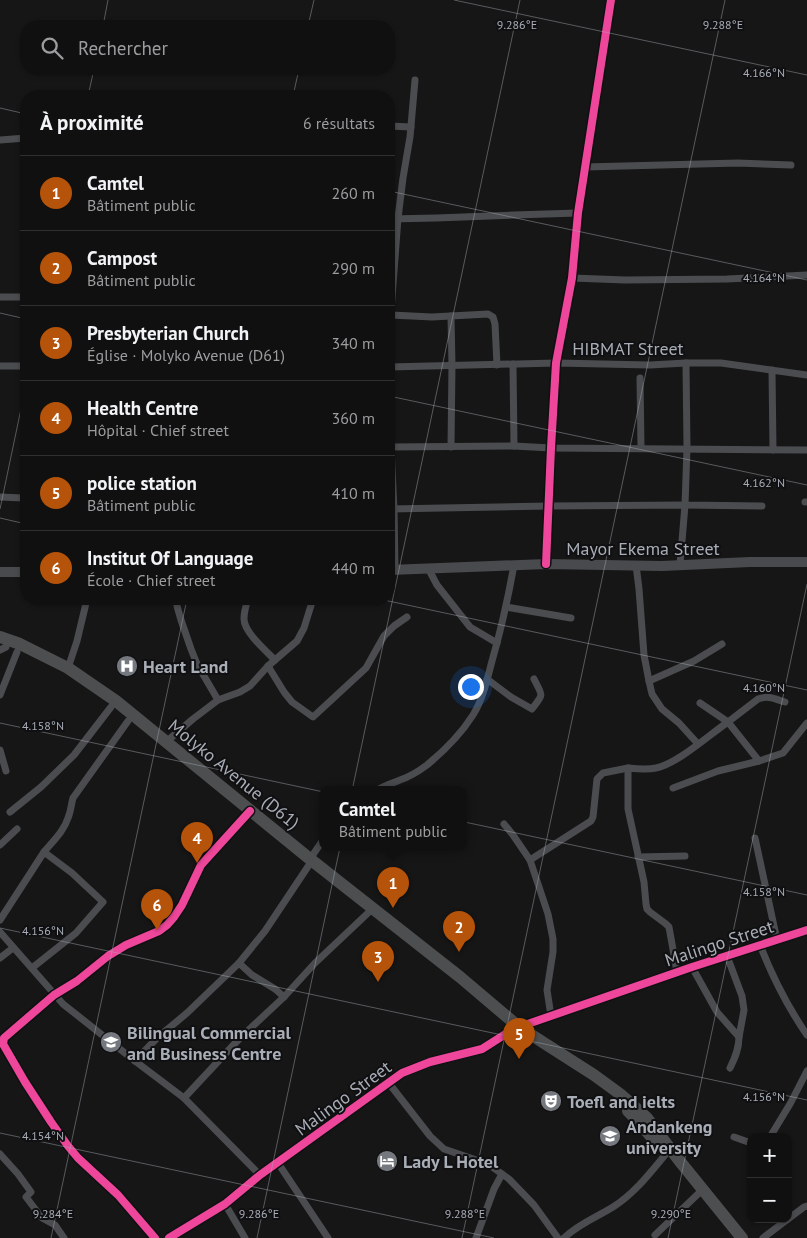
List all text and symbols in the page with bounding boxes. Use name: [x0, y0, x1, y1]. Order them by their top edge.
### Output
text: 9.286°E: [497, 17, 537, 32]
text: 9.288°E: [703, 17, 743, 32]
search box: [20, 20, 395, 75]
icon: search: [38, 34, 66, 62]
text: Rechercher: [78, 36, 168, 60]
text: 4.166°N: [743, 65, 785, 80]
text: À proximité: [40, 109, 144, 136]
text: 6 résultats: [303, 113, 375, 133]
text: Camtel: [87, 171, 144, 195]
text: 1: [51, 183, 61, 203]
text: 260 m: [332, 183, 375, 203]
text: Bâtiment public: [87, 195, 196, 215]
text: Campost: [87, 246, 157, 270]
text: 2: [51, 258, 61, 278]
text: 290 m: [332, 258, 375, 278]
text: Bâtiment public: [87, 270, 196, 290]
text: 4.164°N: [743, 270, 785, 285]
text: Presbyterian Church: [87, 321, 249, 345]
text: 3: [51, 333, 61, 353]
text: 340 m: [332, 333, 375, 353]
street label: HIBMAT Street: [572, 337, 684, 360]
text: Église · Molyko Avenue (D61): [87, 345, 285, 365]
text: Health Centre: [87, 396, 198, 420]
text: 4: [51, 408, 61, 428]
text: 360 m: [332, 408, 375, 428]
text: Hôpital · Chief street: [87, 420, 229, 440]
text: police station: [87, 471, 197, 495]
text: 4.162°N: [743, 475, 785, 490]
text: 5: [51, 483, 61, 503]
text: 410 m: [332, 483, 375, 503]
text: Bâtiment public: [87, 495, 196, 515]
street label: Mayor Ekema Street: [566, 537, 720, 560]
text: Institut Of Language: [87, 546, 253, 570]
text: 6: [51, 558, 61, 578]
text: 440 m: [332, 558, 375, 578]
text: École · Chief street: [87, 570, 215, 590]
hospital icon: Heart Land: [115, 654, 139, 678]
place label: Heart Land: [143, 655, 228, 678]
your location: [458, 674, 484, 700]
text: 4.160°N: [743, 680, 785, 695]
street label: Molyko Avenue (D61): [164, 714, 304, 834]
text: 4.158°N: [22, 718, 64, 733]
popup: [319, 786, 467, 851]
text: Camtel: [339, 797, 396, 821]
text: Bâtiment public: [339, 821, 447, 841]
pin: 4: [181, 822, 213, 863]
pin: 1: [377, 867, 409, 908]
text: 4.158°N: [743, 884, 785, 899]
pin: 6: [141, 889, 173, 930]
pin: 2: [443, 911, 475, 952]
street label: Malingo Street: [662, 915, 776, 971]
text: 4.156°N: [22, 923, 64, 938]
pin: 3: [362, 941, 394, 982]
pin: 5: [503, 1018, 535, 1059]
place label: Bilingual Commercial and Business Centre: [127, 1021, 291, 1065]
school or university icon: Bilingual Commercial and Business Centre: [99, 1030, 123, 1054]
street label: Malingo Street: [290, 1055, 396, 1141]
theatre icon: Toefl and ielts: [539, 1089, 563, 1113]
text: 4.156°N: [743, 1089, 785, 1104]
place label: Toefl and ielts: [567, 1090, 676, 1113]
place label: Andankeng university: [626, 1115, 712, 1159]
school or university icon: Andankeng university: [598, 1124, 622, 1148]
text: 4.154°N: [22, 1128, 64, 1143]
map controls: [747, 1133, 792, 1223]
button: +: [747, 1133, 792, 1178]
hotel icon: Lady L Hotel: [375, 1149, 399, 1173]
place label: Lady L Hotel: [403, 1150, 499, 1173]
button: −: [747, 1178, 792, 1223]
text: 9.284°E: [33, 1206, 73, 1221]
text: 9.286°E: [239, 1206, 279, 1221]
text: 9.288°E: [445, 1206, 485, 1221]
text: 9.290°E: [651, 1206, 691, 1221]

